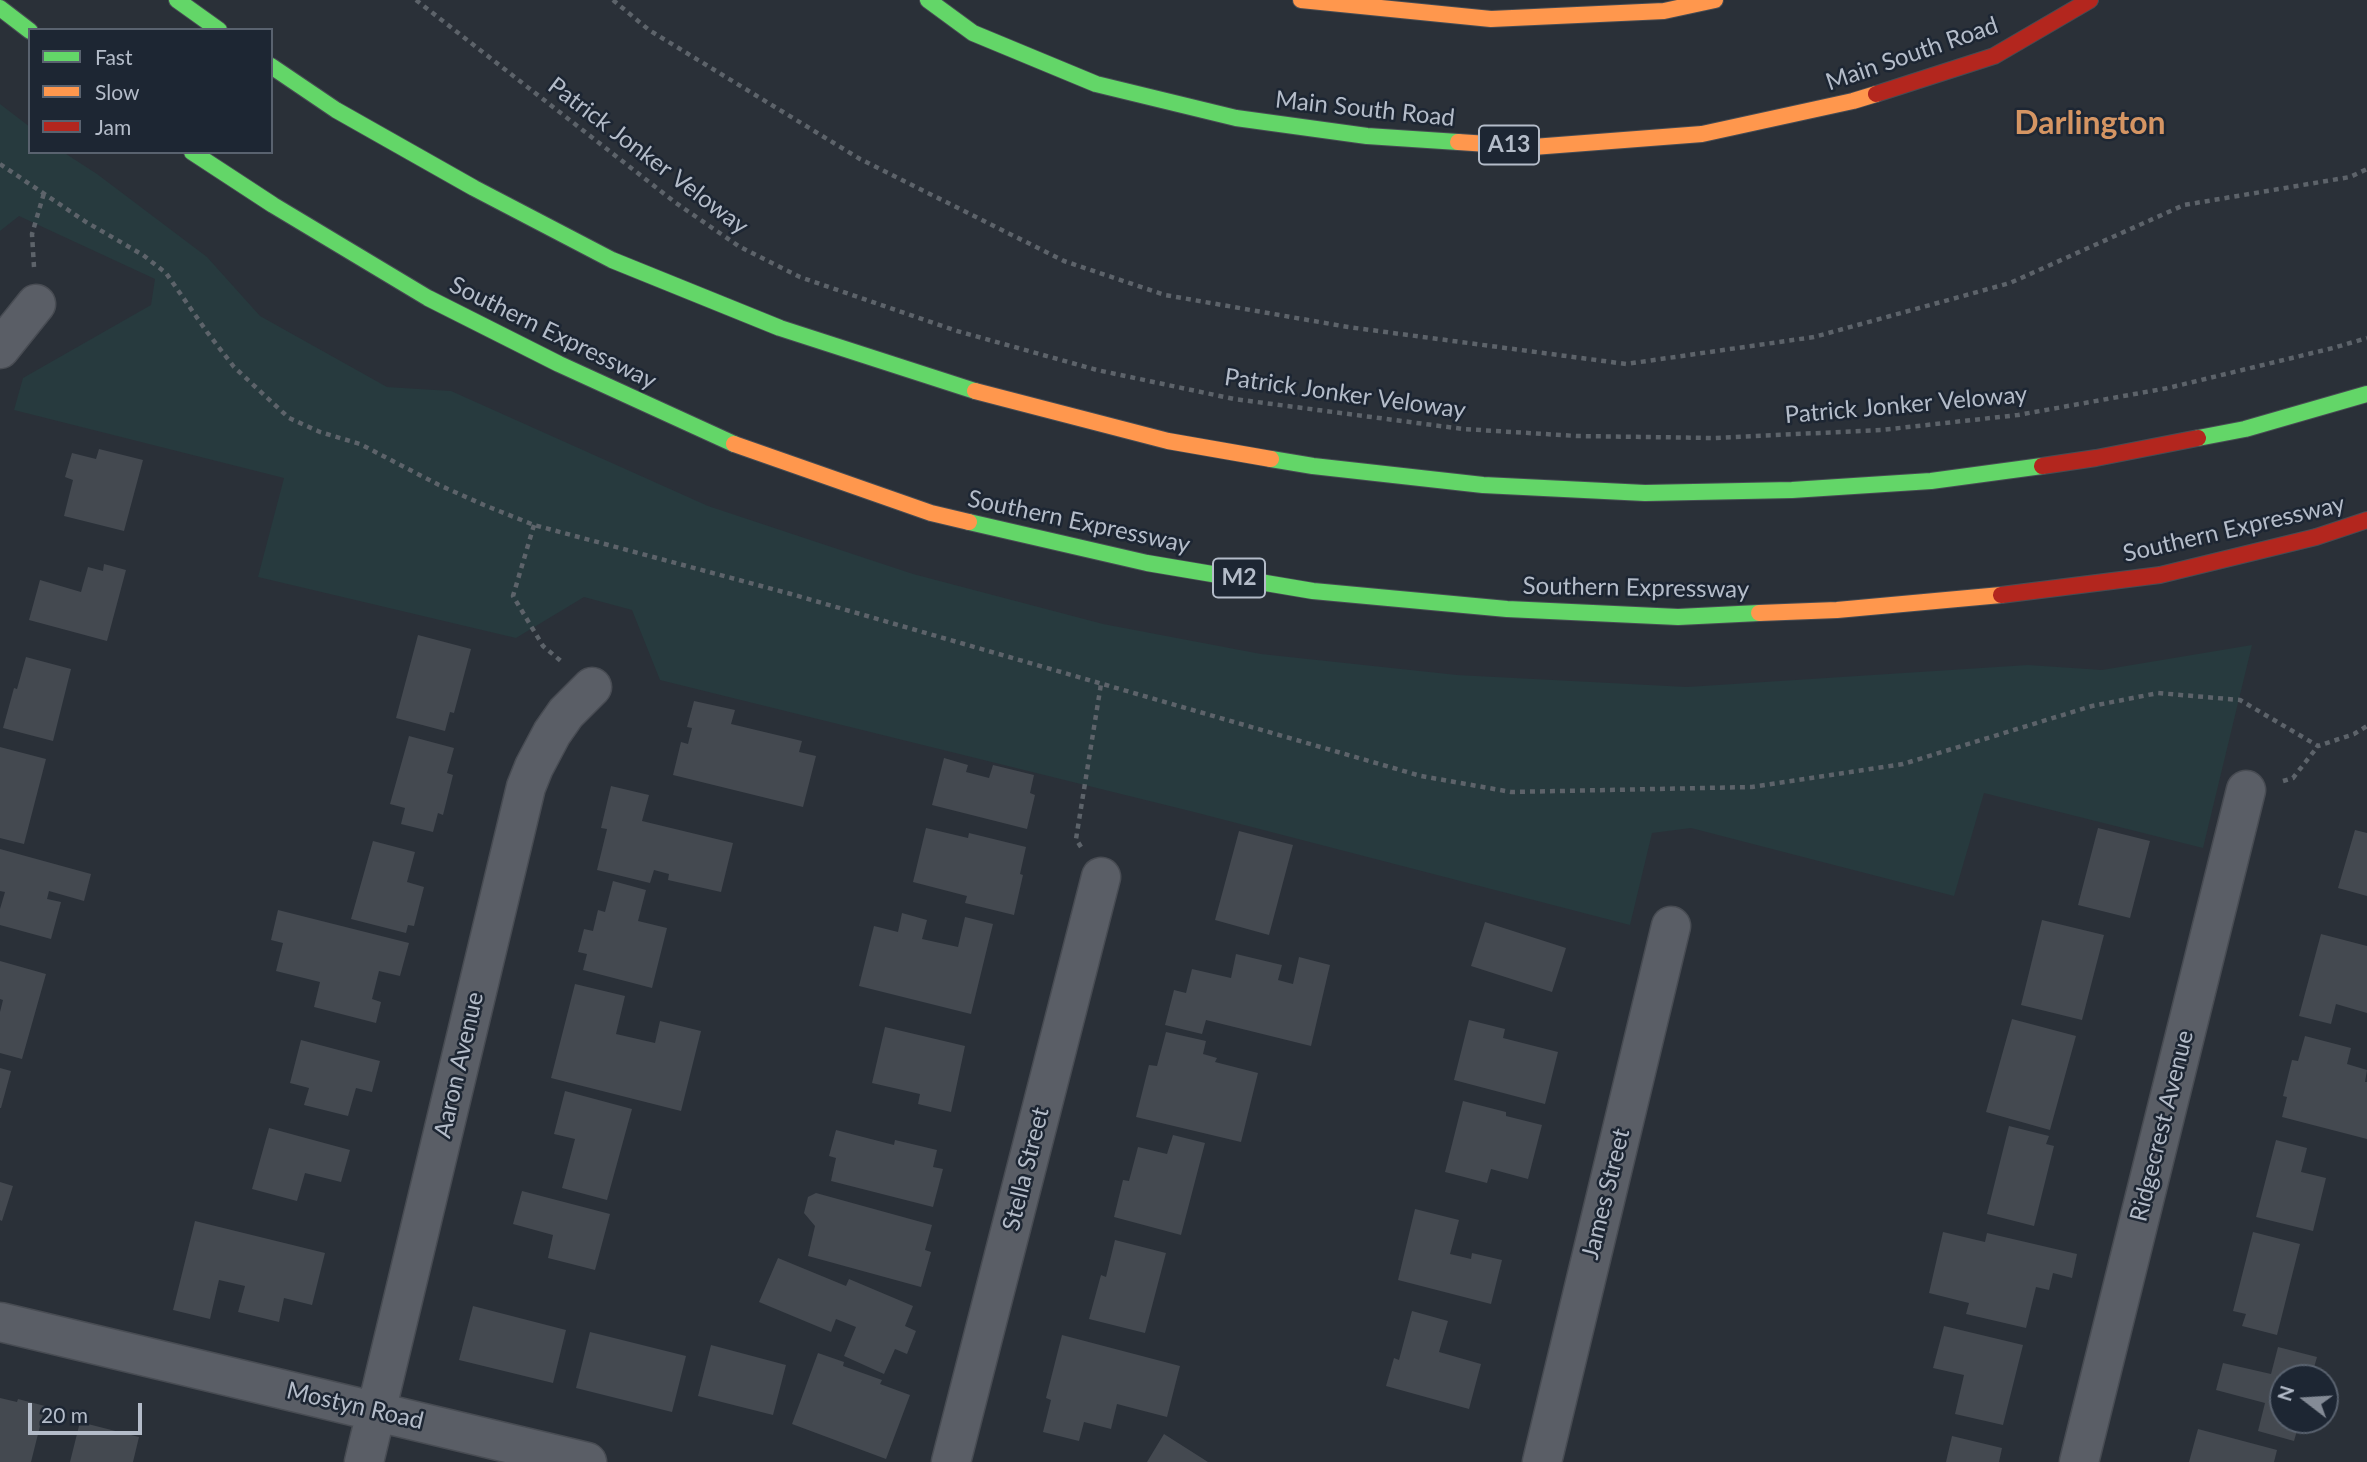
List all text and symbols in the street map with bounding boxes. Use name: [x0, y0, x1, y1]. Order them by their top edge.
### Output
street label: Main South Road: [1822, 11, 2002, 97]
legend: [28, 28, 273, 154]
text: Fast: [95, 44, 132, 69]
street label: Patrick Jonker Veloway: [542, 71, 754, 241]
text: Slow: [95, 79, 139, 104]
street label: Main South Road: [1274, 85, 1456, 133]
district label: Darlington: [2014, 105, 2166, 143]
text: Jam: [95, 114, 131, 139]
road number: A13: [1479, 126, 1539, 164]
street label: Southern Expressway: [445, 270, 661, 396]
street label: Patrick Jonker Veloway: [1222, 363, 1468, 425]
street label: Patrick Jonker Veloway: [1784, 380, 2028, 430]
street label: Southern Expressway: [965, 484, 1193, 560]
street label: Southern Expressway: [2120, 489, 2348, 569]
road number: M2: [1213, 558, 1265, 598]
street label: Southern Expressway: [1522, 572, 1750, 604]
street label: Aaron Avenue: [428, 989, 490, 1141]
street label: Ridgecrest Avenue: [2124, 1027, 2200, 1225]
street label: Stella Street: [997, 1104, 1055, 1234]
street label: James Street: [1576, 1126, 1636, 1262]
north arrow: [2269, 1364, 2339, 1434]
street label: Mostyn Road: [284, 1376, 426, 1436]
text: N: [2272, 1383, 2298, 1404]
scale bar: [32, 1388, 145, 1432]
text: 20 m: [41, 1402, 88, 1427]

